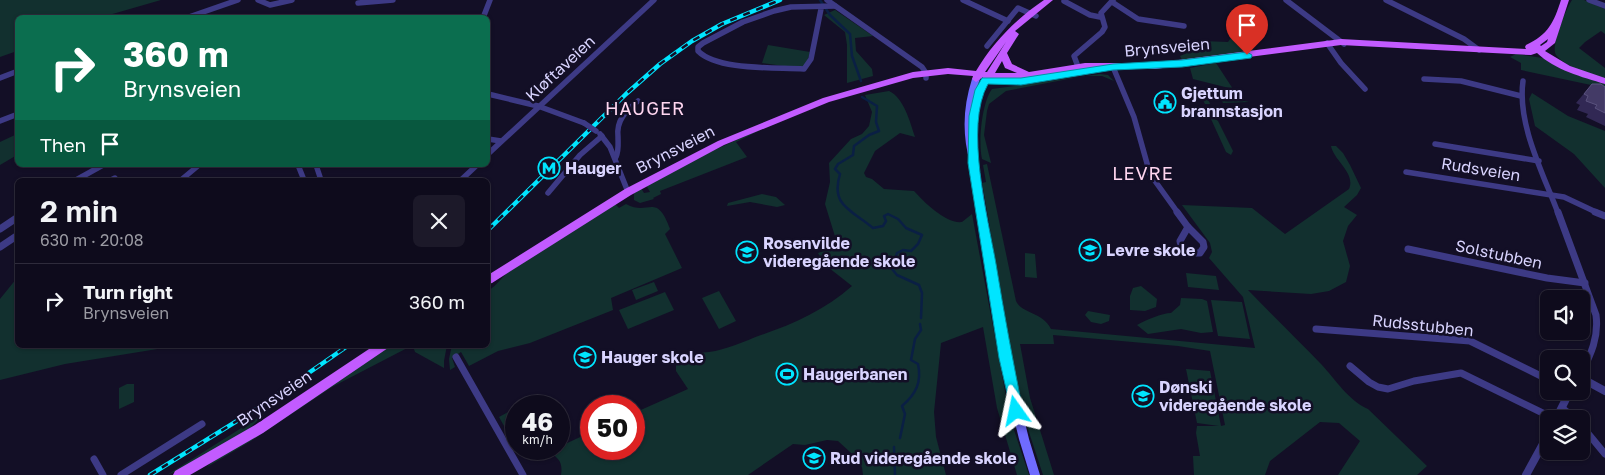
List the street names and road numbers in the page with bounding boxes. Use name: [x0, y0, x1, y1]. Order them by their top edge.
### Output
street label: Kløftaveien: [521, 31, 599, 105]
street label: Brynsveien: [1123, 33, 1211, 61]
street label: Brynsveien: [632, 121, 718, 177]
street label: Rudsveien: [1440, 153, 1522, 185]
street label: Solstubben: [1454, 235, 1544, 273]
street label: Rudsstubben: [1371, 310, 1475, 340]
street label: Brynsveien: [233, 366, 315, 430]

